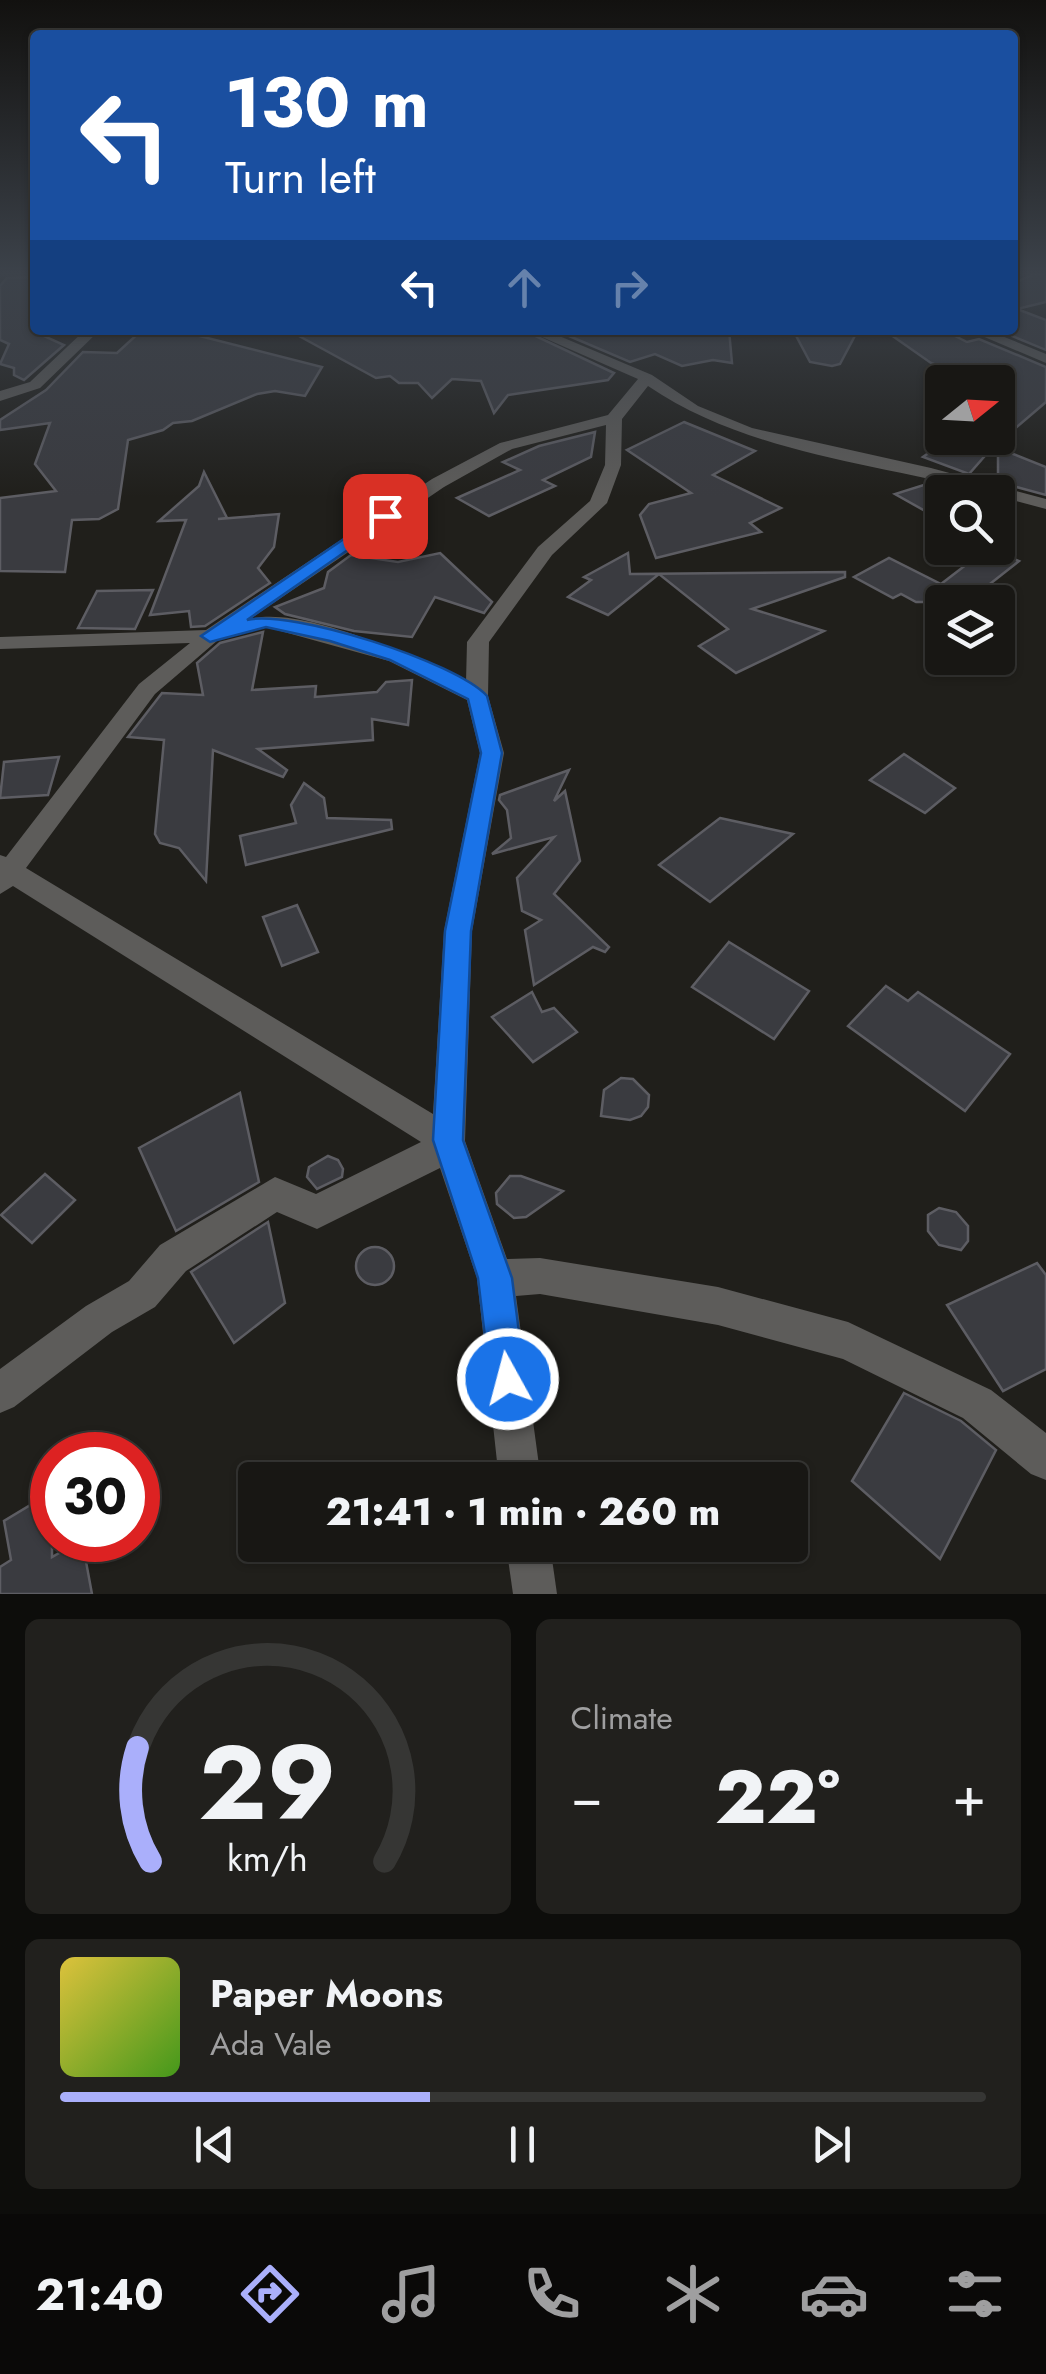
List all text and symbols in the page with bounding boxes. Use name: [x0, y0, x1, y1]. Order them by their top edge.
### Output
text: 130 m: [225, 52, 429, 153]
icon: left: [60, 70, 190, 200]
text: Turn left: [225, 145, 376, 210]
icon: left: [392, 260, 447, 315]
icon: ahead: [497, 260, 552, 315]
icon: right: [602, 260, 657, 315]
north arrow: [925, 365, 1015, 455]
map controls: [925, 365, 1015, 675]
pin: [343, 474, 428, 559]
button: search: [925, 475, 1015, 565]
icon: arrive: [358, 489, 413, 544]
button: layers: [925, 585, 1015, 675]
position arrow: [456, 1327, 560, 1431]
speed limit sign: 30: [30, 1432, 160, 1562]
text: 21:41 · 1 min · 260 m: [326, 1484, 720, 1539]
text: Climate: [571, 1695, 673, 1741]
text: 29: [199, 1708, 337, 1858]
text: 22°: [715, 1743, 840, 1851]
text: −: [571, 1757, 603, 1837]
text: +: [952, 1757, 986, 1837]
text: km/h: [227, 1833, 308, 1884]
text: Paper Moons: [210, 1966, 443, 2021]
text: Ada Vale: [210, 2021, 332, 2067]
icon: previous: [187, 2117, 242, 2172]
icon: pause: [495, 2117, 550, 2172]
icon: next: [804, 2117, 859, 2172]
icon: directions: [235, 2259, 305, 2329]
icon: music: [376, 2259, 446, 2329]
icon: phone: [517, 2259, 587, 2329]
icon: climate: [658, 2259, 728, 2329]
icon: car: [799, 2259, 869, 2329]
icon: filters: [940, 2259, 1010, 2329]
text: 21:40: [36, 2262, 164, 2327]

